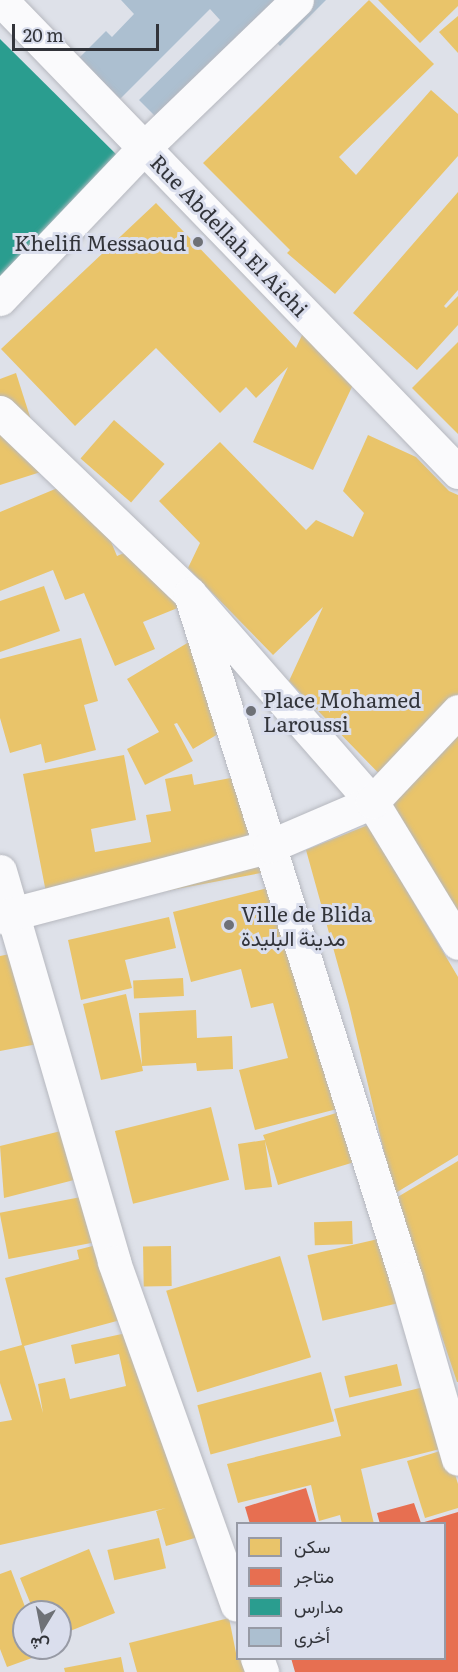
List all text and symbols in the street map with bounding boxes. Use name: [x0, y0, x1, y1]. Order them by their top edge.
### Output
scale bar: [15, 12, 162, 50]
text: 20 m: [23, 21, 64, 48]
street label: Rue Abdellah El Aichi: [146, 149, 314, 321]
place label: Khelifi Messaoud: [14, 229, 186, 255]
marker: Khelifi Messaoud: [191, 235, 205, 249]
place label: Place Mohamed Laroussi: [263, 686, 421, 736]
marker: Place Mohamed Laroussi: [244, 704, 258, 718]
place label: Ville de Blida مدينة البليدة: [241, 900, 372, 950]
marker: Ville de Blida مدينة البليدة: [222, 918, 236, 932]
legend: [236, 1522, 446, 1660]
text: سكن: [294, 1532, 330, 1559]
text: متاجر: [294, 1562, 334, 1589]
text: مدارس: [294, 1592, 343, 1619]
north arrow: [12, 1600, 72, 1660]
text: أخرى: [294, 1622, 330, 1649]
text: ش: [28, 1632, 51, 1659]

